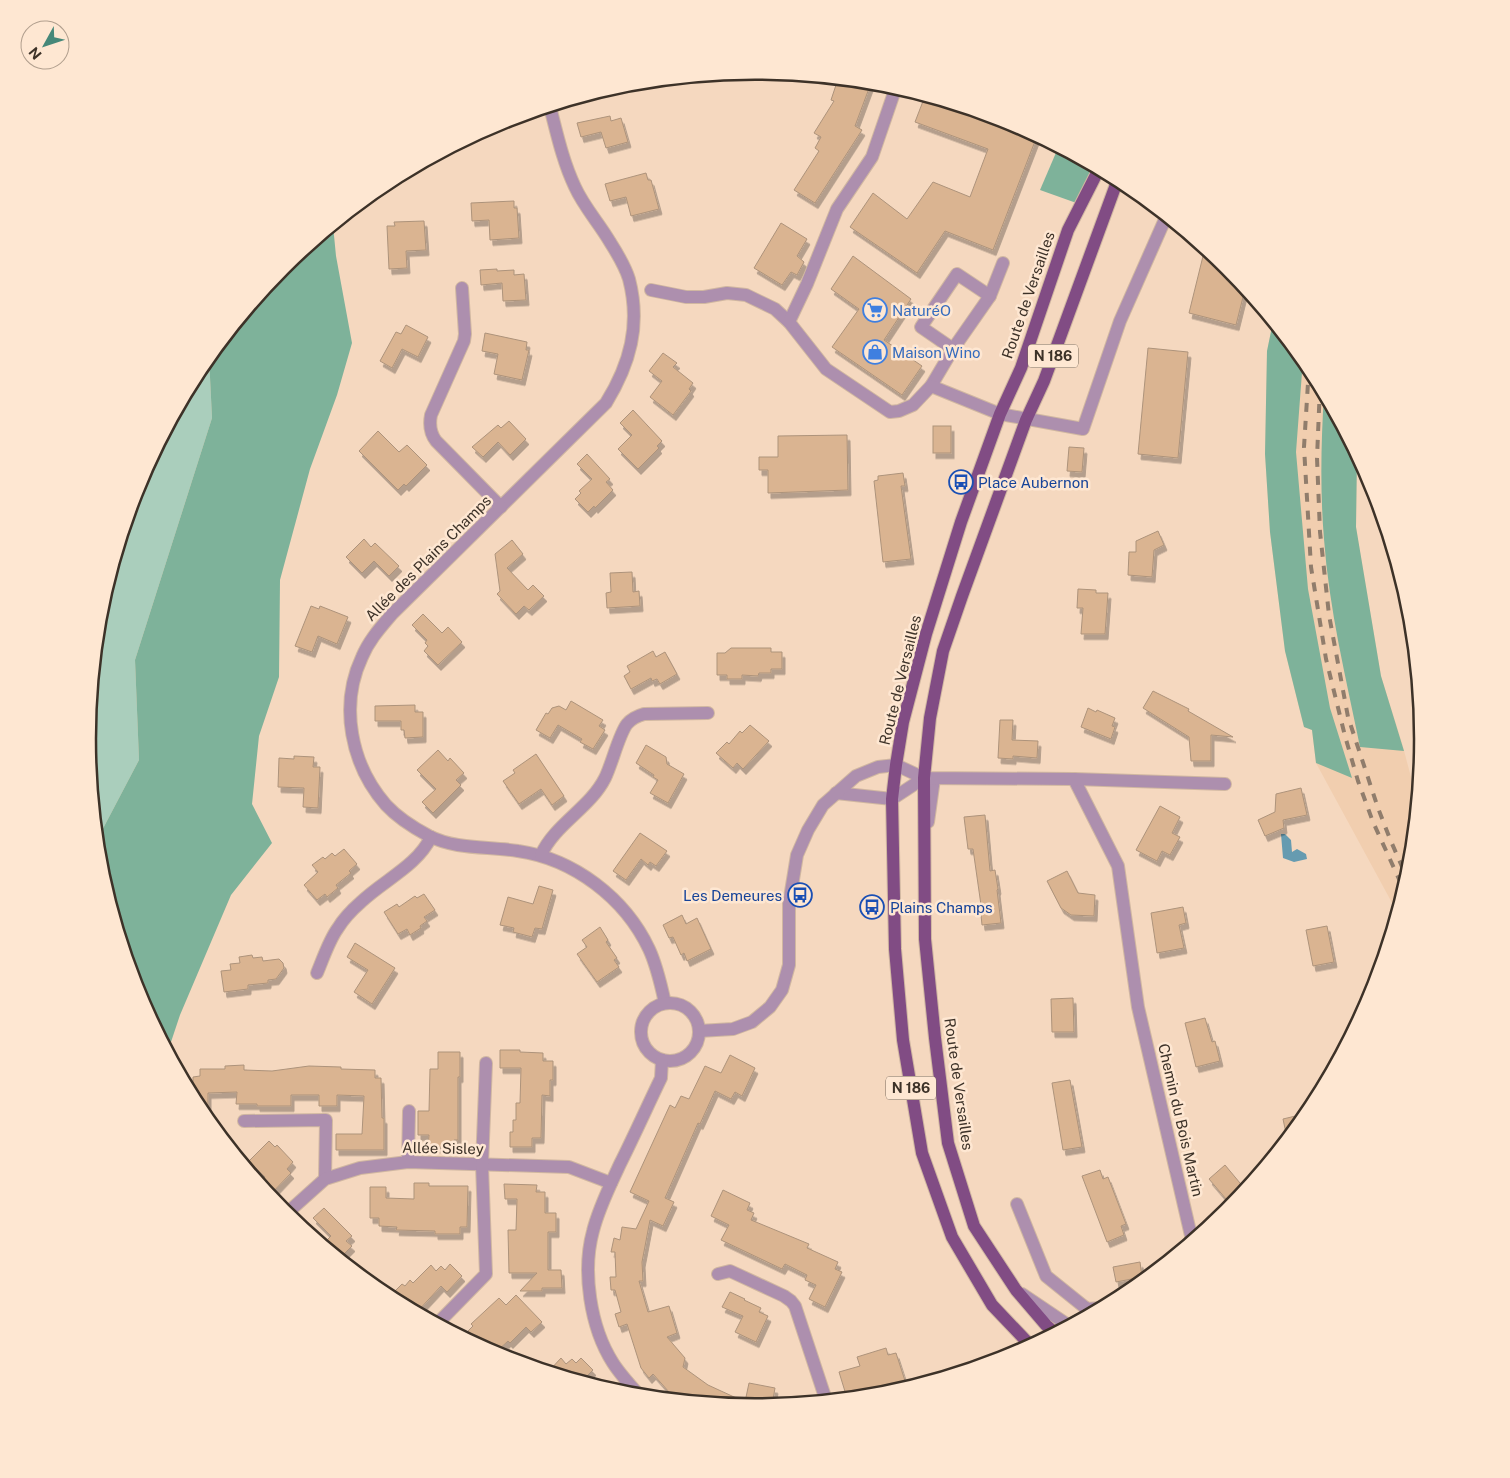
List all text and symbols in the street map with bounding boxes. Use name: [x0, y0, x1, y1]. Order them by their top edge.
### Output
north arrow: [20, 20, 70, 70]
text: N: [25, 44, 45, 63]
street label: Route de Versailles: [998, 229, 1058, 361]
supermarket icon: NaturéO: [862, 297, 888, 323]
place label: NaturéO: [892, 302, 951, 319]
shop icon: Maison Wino: [862, 339, 888, 365]
place label: Maison Wino: [892, 344, 981, 361]
road number: N 186: [1028, 344, 1078, 368]
bus stop icon: Place Aubernon: [948, 469, 974, 495]
place label: Place Aubernon: [978, 474, 1089, 491]
street label: Allée des Plains Champs: [362, 492, 494, 624]
street label: Route de Versailles: [876, 613, 924, 747]
bus stop icon: Les Demeures: [787, 882, 813, 908]
place label: Les Demeures: [683, 887, 782, 904]
bus stop icon: Plains Champs: [859, 894, 885, 920]
place label: Plains Champs: [890, 899, 993, 916]
street label: Route de Versailles: [941, 1017, 977, 1151]
street label: Chemin du Bois Martin: [1155, 1042, 1207, 1198]
road number: N 186: [886, 1076, 936, 1100]
street label: Allée Sisley: [402, 1139, 484, 1157]

